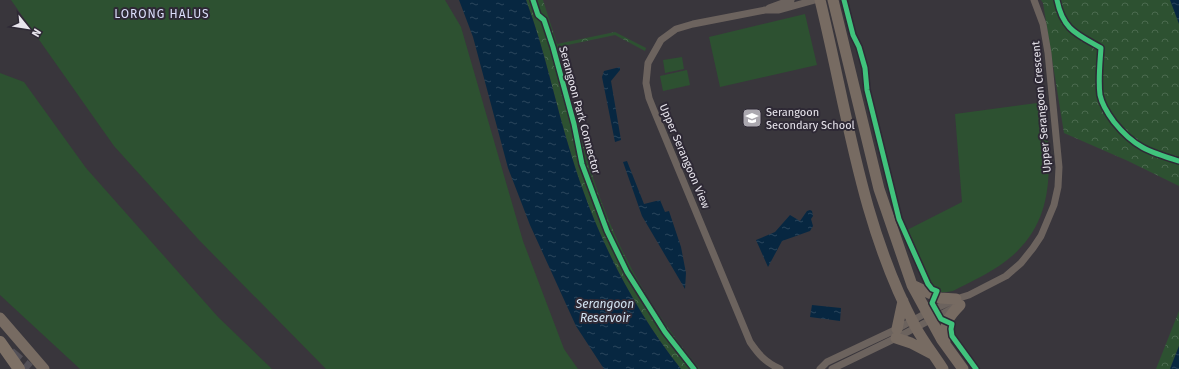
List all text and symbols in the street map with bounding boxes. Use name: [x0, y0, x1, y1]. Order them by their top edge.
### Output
district label: LORONG HALUS: [114, 7, 210, 21]
north arrow: [8, 8, 48, 48]
text: N: [29, 26, 44, 39]
street label: Upper Serangoon Crescent: [1029, 41, 1054, 173]
street label: Serangoon Park Connector: [556, 45, 603, 176]
street label: Upper Serangoon View: [657, 102, 713, 211]
place label: Serangoon Secondary School: [766, 106, 855, 132]
school or university icon: Serangoon Secondary School: [741, 107, 763, 129]
water label: Serangoon Reservoir: [575, 297, 634, 325]

